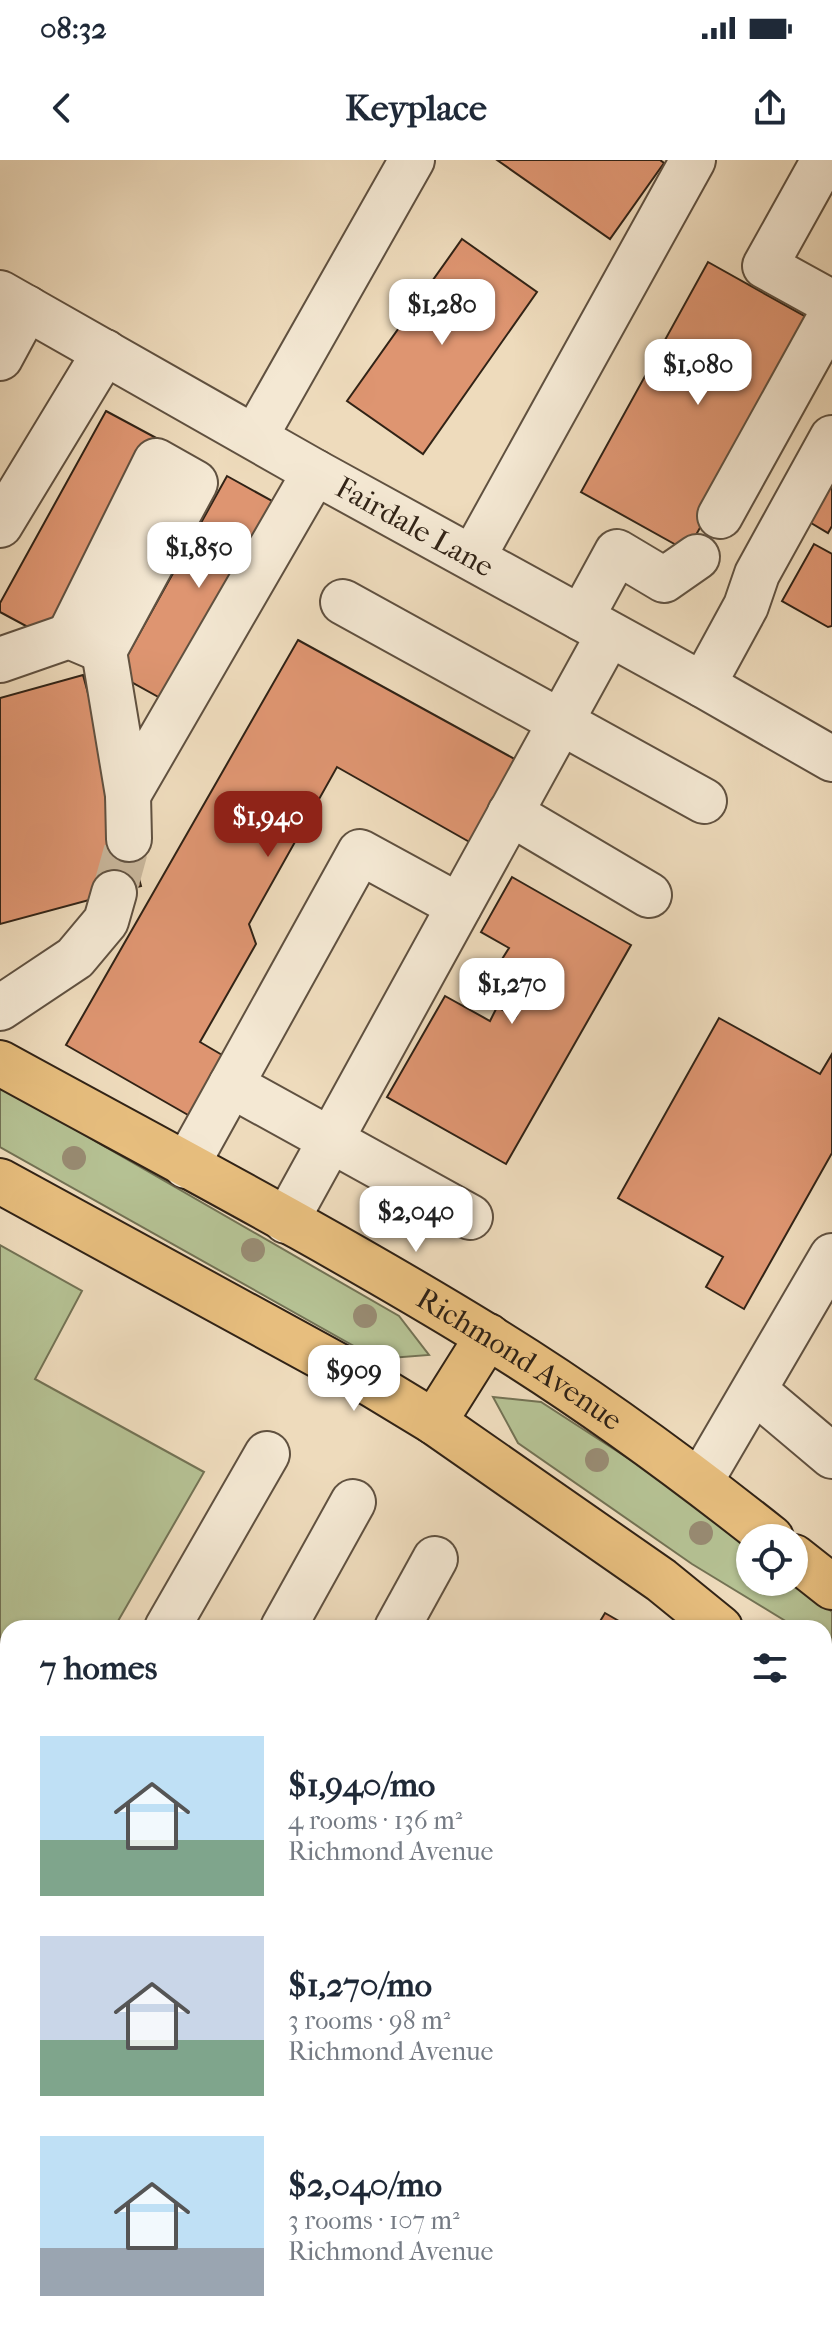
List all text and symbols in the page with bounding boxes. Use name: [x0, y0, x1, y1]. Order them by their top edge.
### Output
text: 08:32: [40, 11, 107, 46]
icon: back: [40, 86, 84, 130]
icon: share: [748, 86, 792, 130]
text: Keyplace: [345, 87, 487, 129]
pin: $1,280: [377, 279, 507, 347]
text: $1,280: [407, 289, 477, 320]
pin: $1,080: [633, 339, 763, 407]
text: $1,080: [663, 349, 733, 380]
street label: Fairdale Lane: [330, 469, 500, 584]
pin: $1,850: [134, 522, 264, 590]
text: $1,850: [165, 532, 233, 563]
pin: $1,940: [203, 791, 333, 859]
text: $1,940: [232, 801, 304, 832]
pin: $1,270: [447, 958, 577, 1026]
text: $1,270: [477, 968, 547, 999]
pin: $2,040: [351, 1186, 481, 1254]
text: $2,040: [378, 1196, 454, 1227]
street label: Richmond Avenue: [410, 1280, 629, 1438]
pin: $909: [307, 1345, 401, 1413]
text: $909: [326, 1355, 382, 1386]
map controls: [736, 1524, 808, 1596]
button: locate: [736, 1524, 808, 1596]
icon: filters: [748, 1646, 792, 1690]
text: 7 homes: [40, 1648, 157, 1688]
text: $1,940/mo: [288, 1765, 435, 1805]
icon: home: [104, 1768, 200, 1864]
text: 4 rooms · 136 m²: [288, 1805, 462, 1836]
text: Richmond Avenue: [288, 1836, 493, 1867]
text: $1,270/mo: [288, 1965, 432, 2005]
icon: home: [104, 1968, 200, 2064]
text: 3 rooms · 98 m²: [288, 2005, 450, 2036]
text: Richmond Avenue: [288, 2036, 493, 2067]
text: $2,040/mo: [288, 2165, 442, 2205]
icon: home: [104, 2168, 200, 2264]
text: 3 rooms · 107 m²: [288, 2205, 460, 2236]
text: Richmond Avenue: [288, 2236, 493, 2267]

